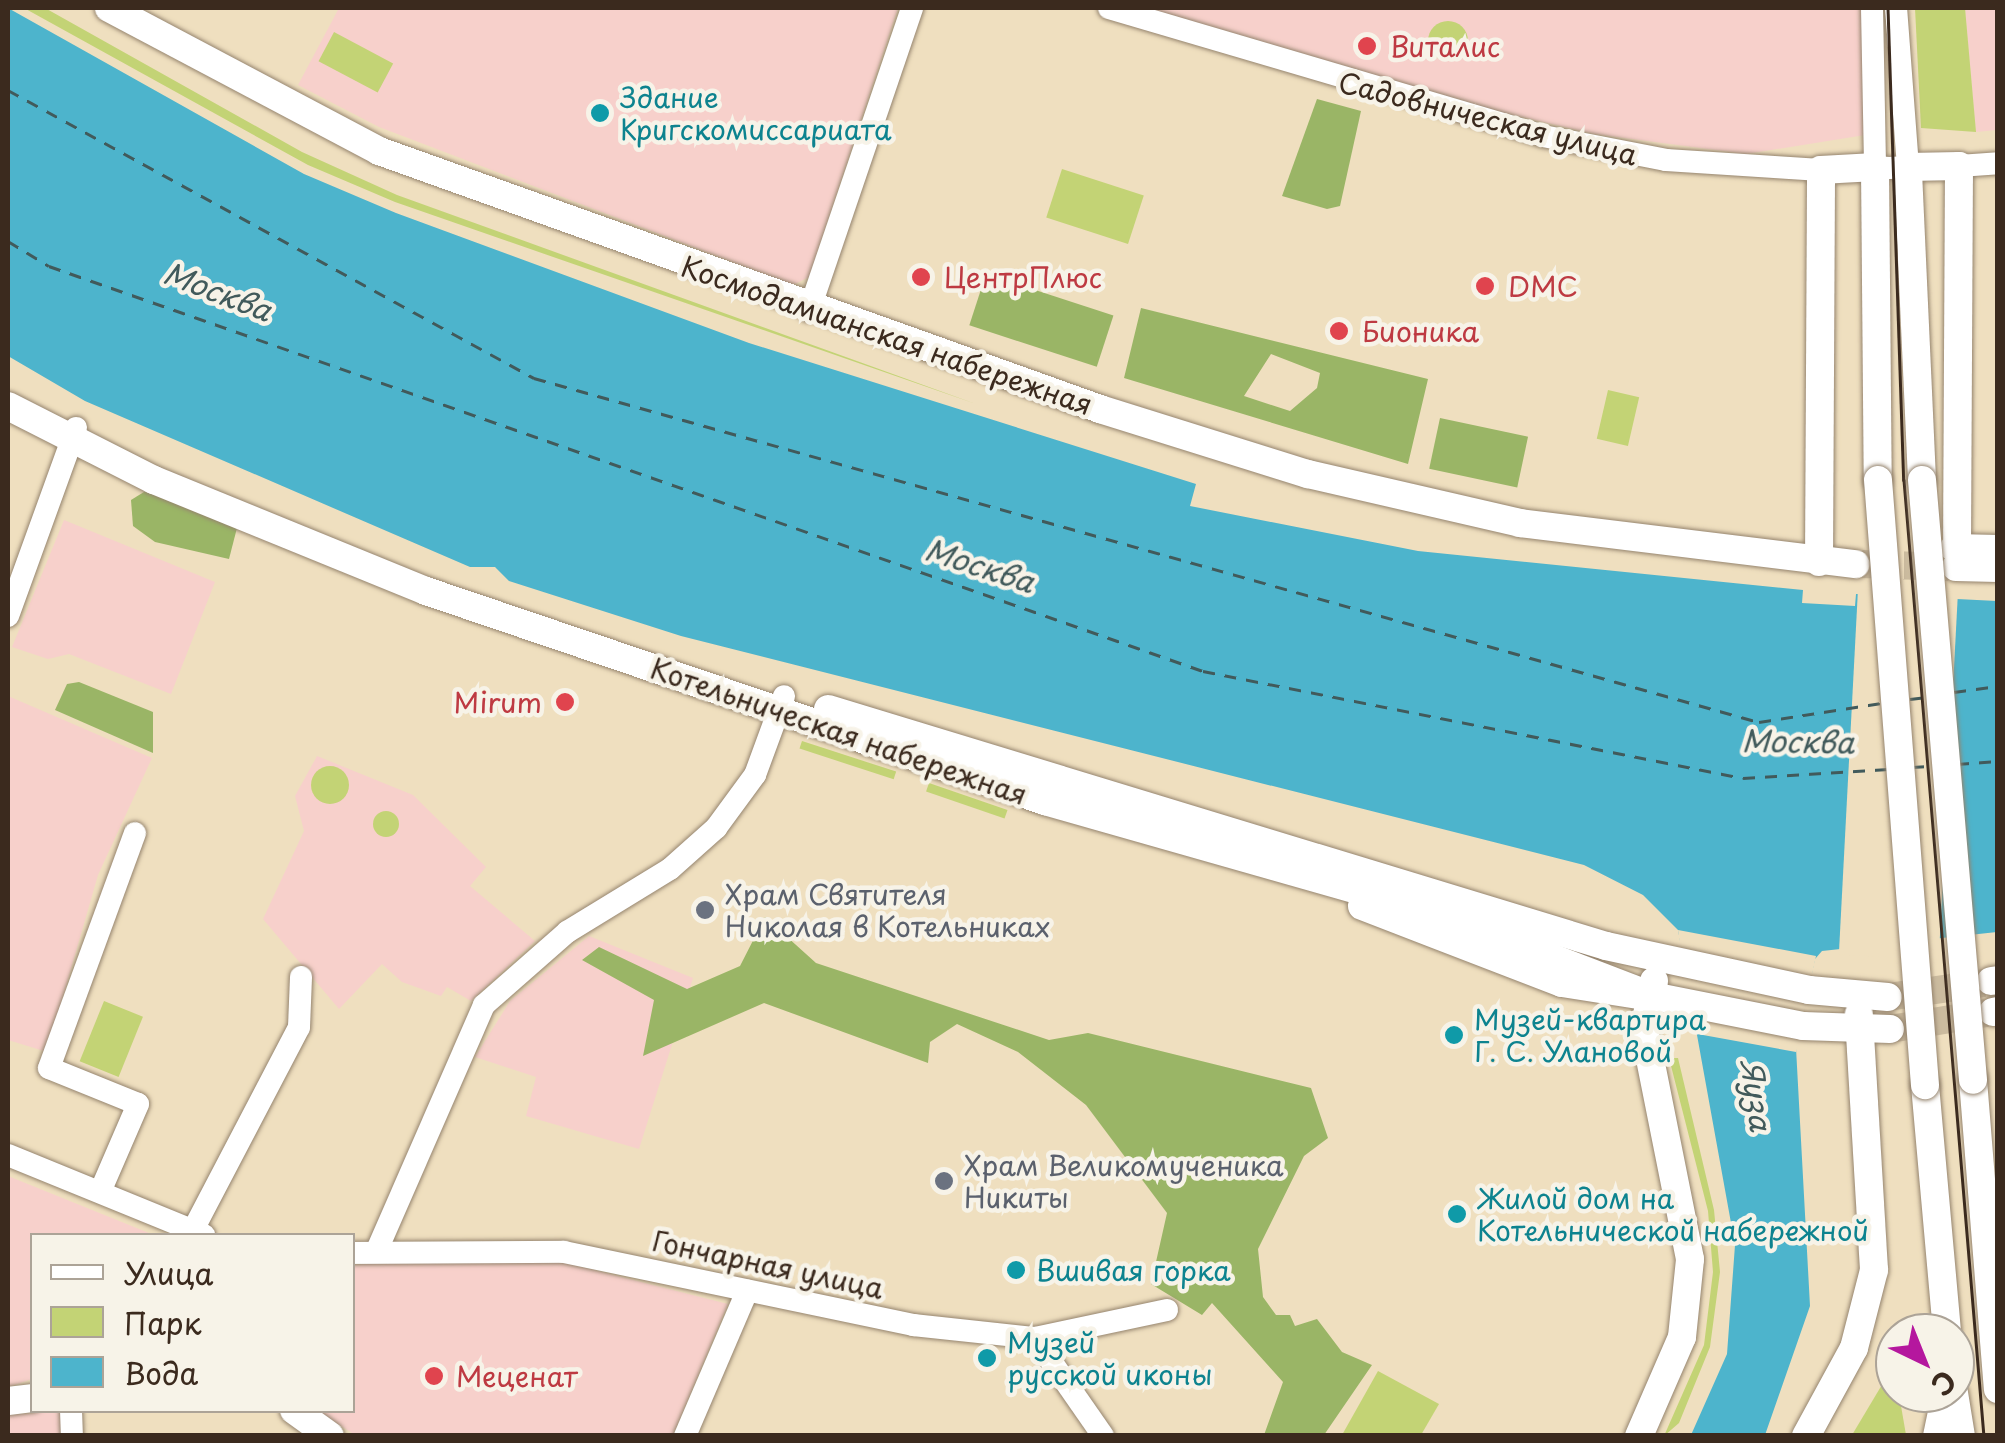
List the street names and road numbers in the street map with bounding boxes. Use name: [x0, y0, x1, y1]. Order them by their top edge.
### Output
street label: Садовническая улица: [1334, 64, 1642, 172]
street label: Космодамианская набережная: [677, 249, 1097, 421]
street label: Котельническая набережная: [646, 651, 1032, 811]
street label: Гончарная улица: [649, 1223, 887, 1305]

